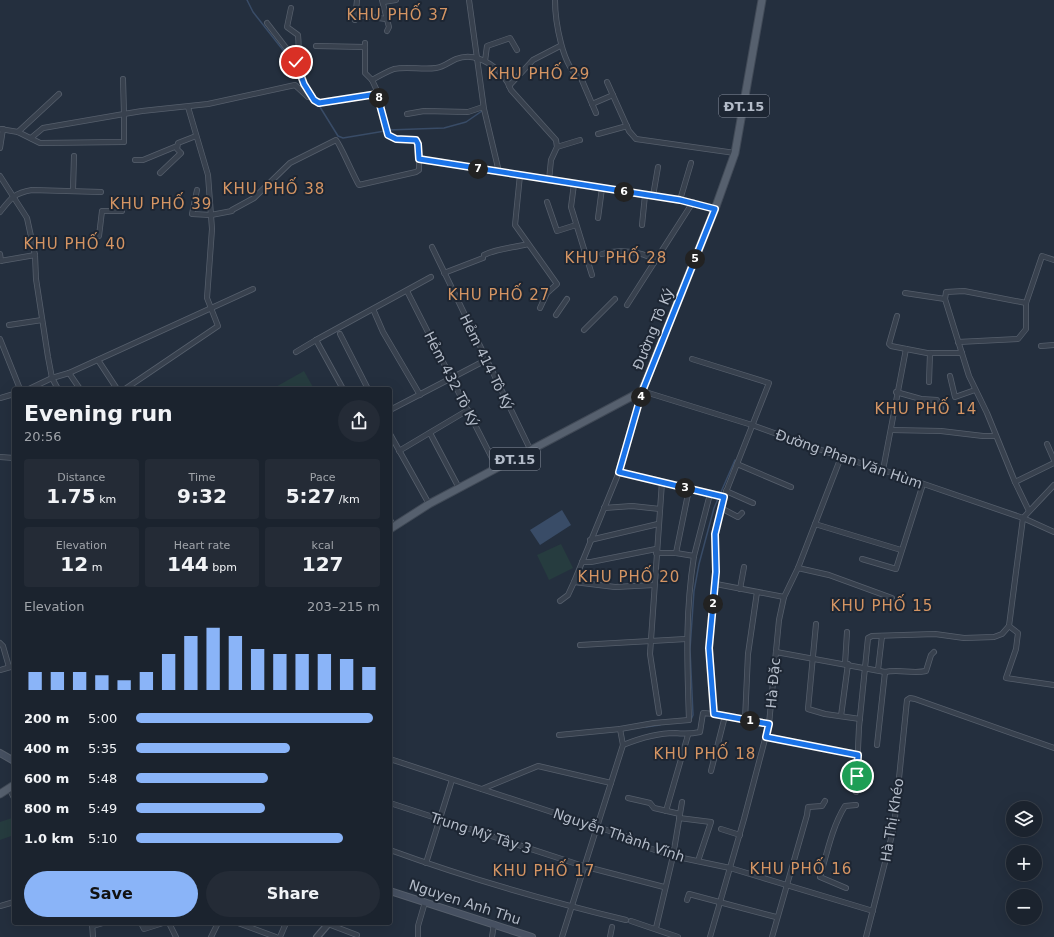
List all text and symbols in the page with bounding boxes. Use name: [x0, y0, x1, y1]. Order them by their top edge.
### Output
district label: KHU PHỐ 37: [347, 3, 449, 24]
pin: [279, 45, 313, 79]
icon: check: [285, 51, 307, 73]
district label: KHU PHỐ 29: [488, 62, 590, 83]
pin: 8: [369, 88, 389, 108]
text: 8: [375, 91, 383, 104]
road number: ĐT.15: [719, 95, 769, 117]
pin: 7: [468, 159, 488, 179]
text: 7: [474, 162, 482, 175]
district label: KHU PHỐ 38: [223, 177, 325, 198]
pin: 6: [614, 182, 634, 202]
text: 6: [620, 185, 628, 198]
district label: KHU PHỐ 39: [110, 192, 212, 213]
district label: KHU PHỐ 40: [24, 232, 126, 253]
district label: KHU PHỐ 28: [565, 246, 667, 267]
pin: 5: [685, 249, 705, 269]
text: 5: [691, 252, 699, 265]
district label: KHU PHỐ 27: [448, 283, 550, 304]
street label: Đường Tô Ký: [629, 286, 677, 372]
street label: Hẻm 414 Tô Ký: [457, 311, 517, 413]
street label: Hẻm 432 Tô Ký: [421, 329, 483, 429]
pin: 4: [631, 387, 651, 407]
text: 4: [637, 390, 645, 403]
district label: KHU PHỐ 14: [875, 397, 977, 418]
button: share: [338, 400, 380, 442]
text: Evening run: [24, 401, 173, 426]
street label: Đường Phan Văn Hùm: [773, 426, 925, 492]
text: 20:56: [24, 429, 61, 444]
road number: ĐT.15: [490, 448, 540, 470]
text: Distance: [57, 471, 105, 484]
text: Time: [189, 471, 215, 484]
text: Pace: [310, 471, 336, 484]
pin: 3: [675, 478, 695, 498]
text: 3: [681, 481, 689, 494]
text: 1.75: [46, 484, 96, 508]
text: 9:32: [177, 484, 227, 508]
text: 5:27: [286, 484, 335, 508]
text: km: [96, 493, 116, 506]
text: /km: [335, 493, 360, 506]
text: Elevation: [56, 539, 107, 552]
text: Heart rate: [174, 539, 230, 552]
text: kcal: [312, 539, 334, 552]
text: 12: [60, 552, 88, 576]
text: 144: [167, 552, 209, 576]
text: 127: [302, 552, 344, 576]
text: m: [88, 561, 102, 574]
text: bpm: [209, 561, 237, 574]
district label: KHU PHỐ 20: [578, 565, 680, 586]
pin: 2: [703, 594, 723, 614]
district label: KHU PHỐ 15: [831, 594, 933, 615]
text: 2: [709, 597, 717, 610]
text: Elevation: [24, 599, 84, 614]
text: 203–215 m: [307, 599, 380, 614]
street label: Hà Đặc: [763, 657, 783, 709]
text: 200 m: [24, 711, 69, 726]
text: 5:00: [88, 711, 117, 726]
pin: 1: [740, 711, 760, 731]
text: 1: [746, 714, 754, 727]
text: 400 m: [24, 741, 69, 756]
text: 5:35: [88, 741, 117, 756]
district label: KHU PHỐ 18: [654, 742, 756, 763]
pin: [840, 759, 874, 793]
icon: arrive: [846, 765, 868, 787]
text: 600 m: [24, 771, 69, 786]
text: 5:48: [88, 771, 117, 786]
street label: Hà Thị Khéo: [877, 777, 907, 863]
text: 800 m: [24, 801, 69, 816]
text: 5:49: [88, 801, 117, 816]
map controls: [1006, 801, 1042, 925]
button: layers: [1006, 801, 1042, 837]
street label: Nguyễn Thành Vĩnh: [551, 805, 687, 865]
street label: Trung Mỹ Tây 3: [428, 809, 534, 857]
text: 1.0 km: [24, 831, 74, 846]
text: 5:10: [88, 831, 117, 846]
button: +: [1006, 845, 1042, 881]
district label: KHU PHỐ 16: [750, 857, 852, 878]
district label: KHU PHỐ 17: [493, 859, 595, 880]
button: Save: [24, 871, 198, 917]
button: Share: [206, 871, 380, 917]
street label: Nguyen Anh Thu: [407, 876, 523, 928]
button: −: [1006, 889, 1042, 925]

